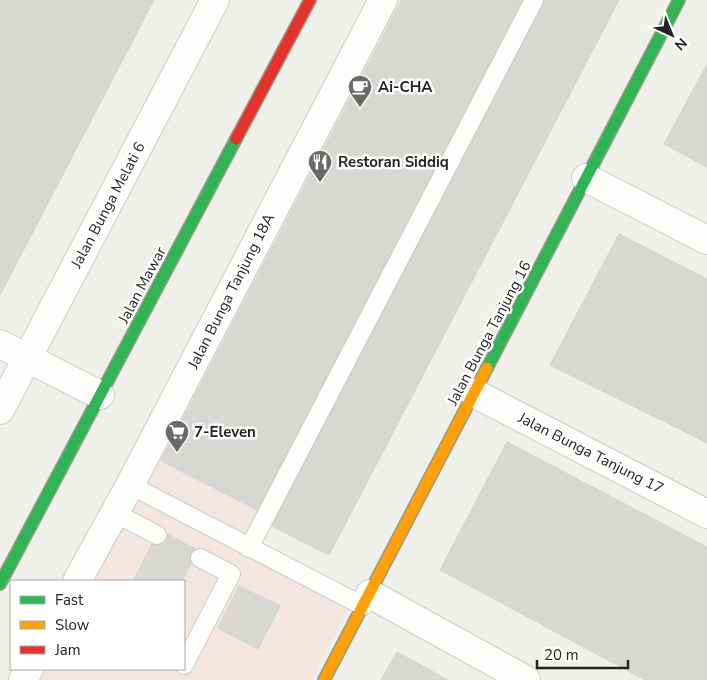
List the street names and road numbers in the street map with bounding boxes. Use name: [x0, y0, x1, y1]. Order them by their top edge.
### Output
street label: Jalan Bunga Melati 6: [66, 138, 150, 272]
street label: Jalan Bunga Tanjung 18A: [183, 210, 279, 373]
street label: Jalan Mawar: [113, 243, 171, 328]
street label: Jalan Bunga Tanjung 16: [442, 257, 536, 410]
street label: Jalan Bunga Tanjung 17: [514, 407, 667, 498]

